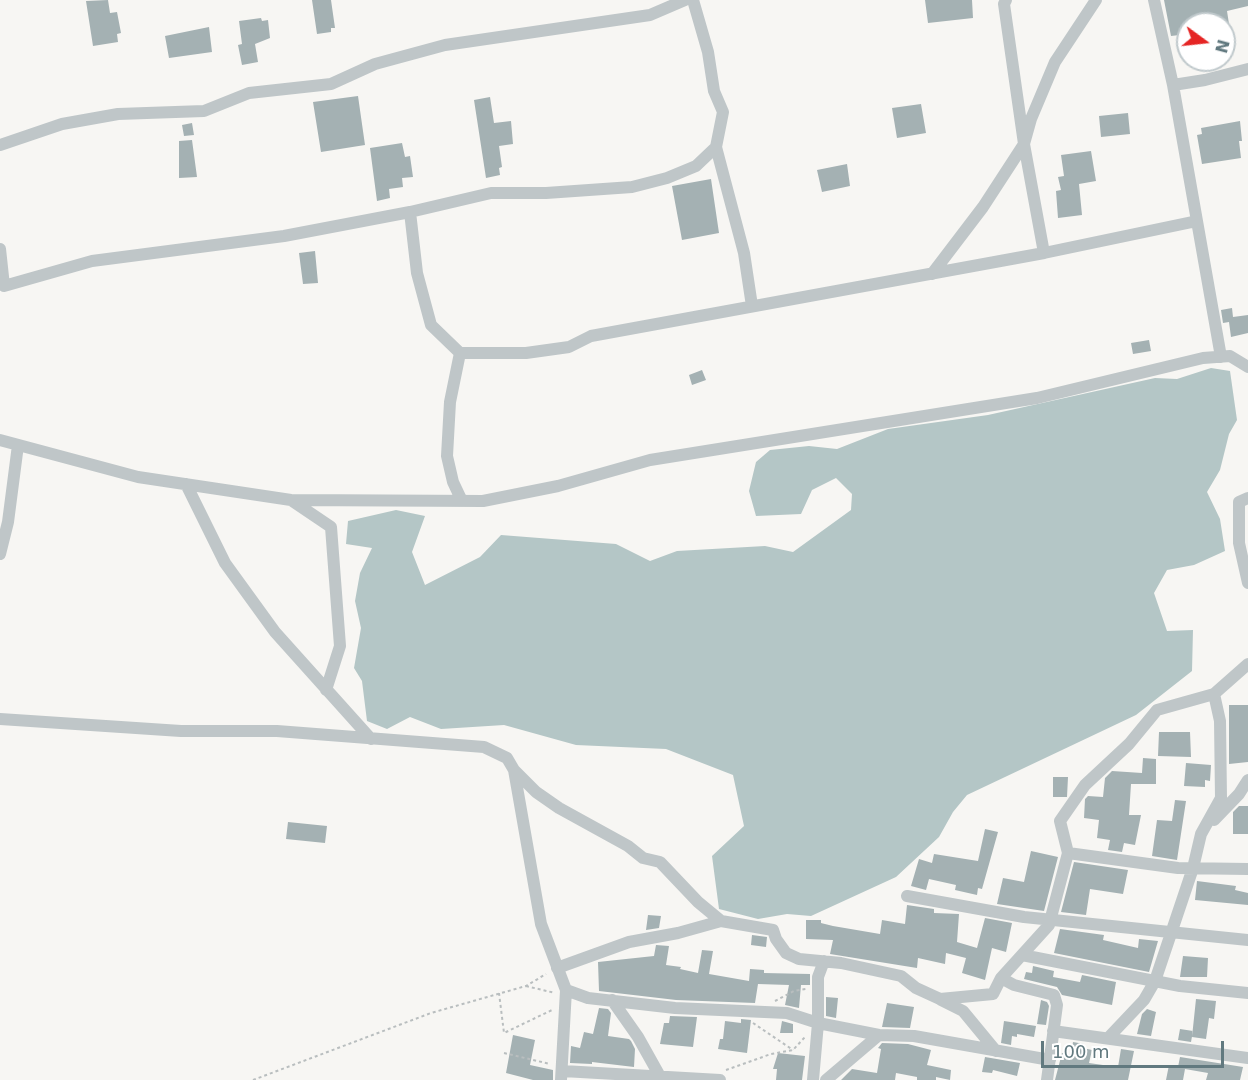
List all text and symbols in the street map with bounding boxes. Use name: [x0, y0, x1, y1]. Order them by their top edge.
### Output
north arrow: [1176, 12, 1236, 72]
text: N: [1211, 37, 1233, 55]
scale bar: [1044, 1029, 1227, 1067]
text: 100 m: [1052, 1041, 1110, 1062]

